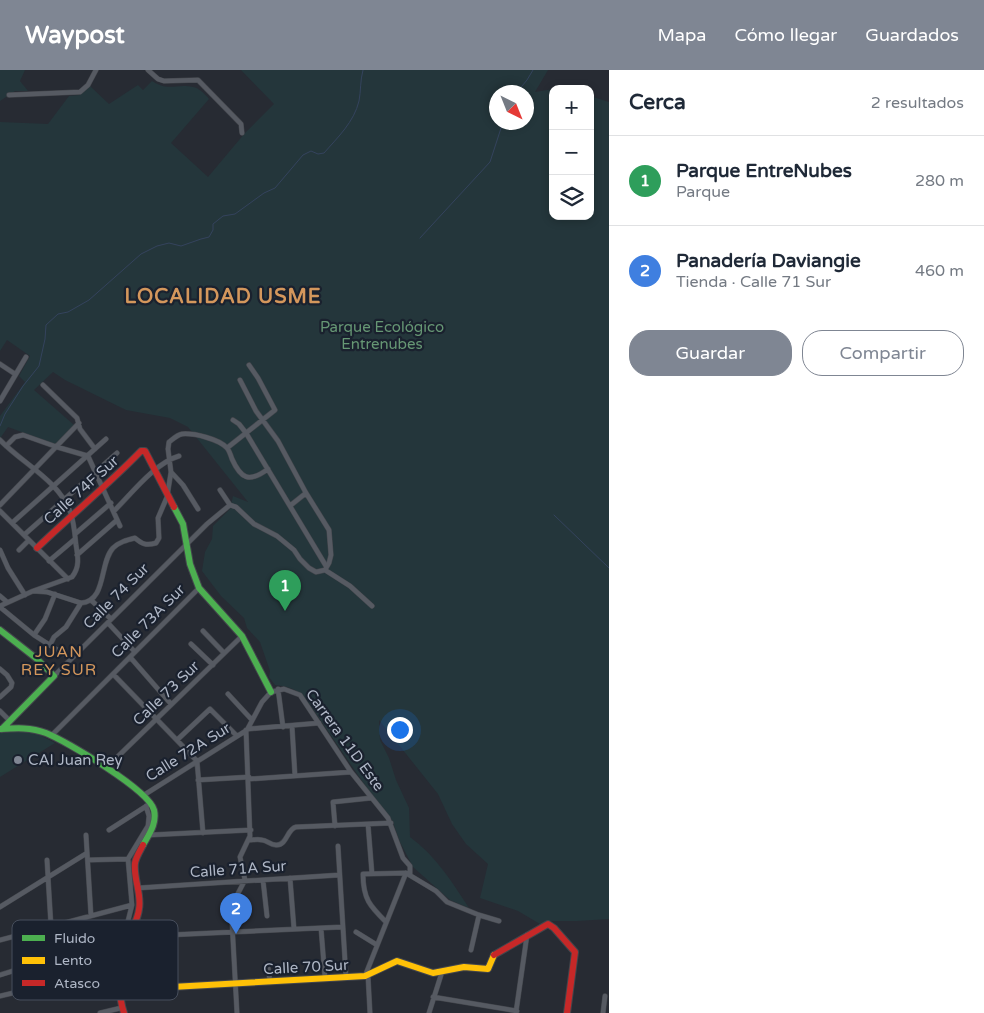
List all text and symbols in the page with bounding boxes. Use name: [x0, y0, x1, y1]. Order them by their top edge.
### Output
text: Waypost: [25, 21, 125, 50]
text: Mapa: [657, 24, 706, 46]
text: Cómo llegar: [734, 24, 837, 46]
text: Guardados: [865, 24, 959, 46]
north arrow: [489, 85, 534, 130]
map controls: [549, 85, 594, 220]
button: +: [549, 85, 594, 130]
text: Cerca: [629, 90, 686, 115]
text: 2 resultados: [871, 93, 964, 113]
button: −: [549, 130, 594, 175]
text: Parque EntreNubes: [676, 160, 852, 182]
text: 1: [640, 171, 650, 191]
text: 280 m: [915, 171, 964, 191]
button: layers: [549, 175, 594, 220]
text: Parque: [676, 182, 730, 202]
text: Panadería Daviangie: [676, 250, 861, 272]
text: 2: [640, 261, 650, 281]
text: 460 m: [915, 261, 964, 281]
text: Tienda · Calle 71 Sur: [676, 272, 831, 292]
district label: LOCALIDAD USME: [124, 285, 322, 309]
park label: Parque Ecológico Entrenubes: [320, 318, 444, 353]
button: Guardar: [629, 330, 792, 376]
button: Compartir: [802, 330, 964, 376]
street label: Calle 74F Sur: [40, 452, 122, 528]
street label: Calle 74 Sur: [79, 559, 153, 633]
pin: 1: [269, 570, 301, 611]
street label: Calle 73A Sur: [107, 580, 189, 662]
district label: JUAN REY SUR: [21, 642, 97, 680]
street label: Calle 73 Sur: [129, 657, 203, 729]
street label: Carrera 11D Este: [302, 686, 388, 794]
your location: [387, 717, 413, 743]
street label: Calle 72A Sur: [142, 719, 234, 785]
place label: CAI Juan Rey: [28, 751, 123, 769]
marker: CAI Juan Rey: [12, 754, 24, 766]
street label: Calle 71A Sur: [189, 857, 287, 881]
pin: 2: [220, 893, 252, 934]
legend: [12, 920, 178, 1000]
text: Fluido: [54, 930, 95, 947]
text: Lento: [54, 952, 92, 969]
street label: Calle 70 Sur: [263, 956, 349, 978]
text: Atasco: [54, 975, 100, 992]

